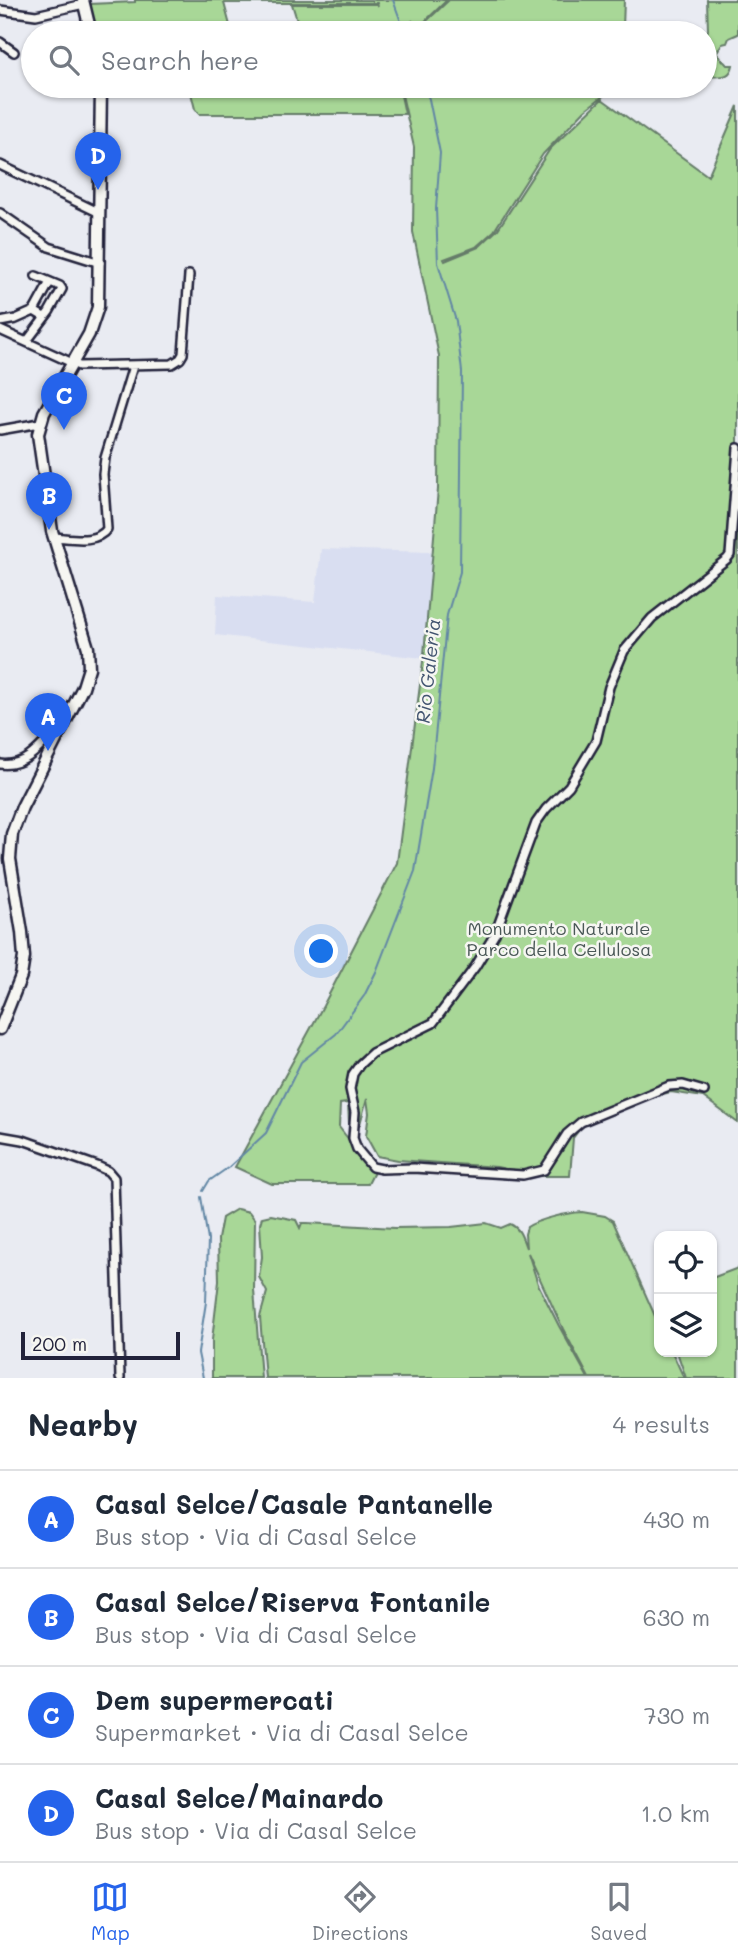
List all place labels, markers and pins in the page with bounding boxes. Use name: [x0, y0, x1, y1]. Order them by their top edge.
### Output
pin: D: [75, 132, 121, 190]
pin: C: [41, 372, 87, 430]
pin: B: [26, 472, 72, 530]
pin: A: [25, 693, 71, 751]

